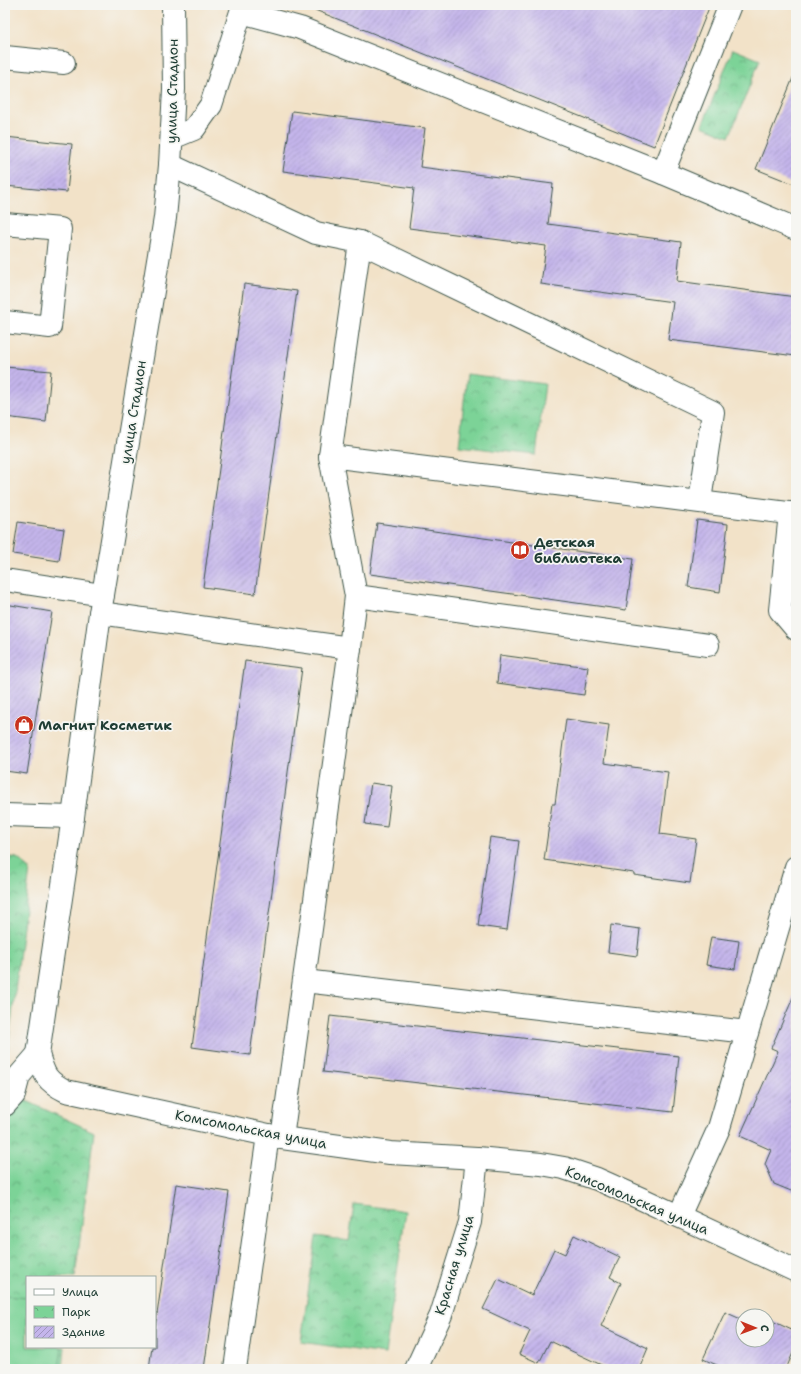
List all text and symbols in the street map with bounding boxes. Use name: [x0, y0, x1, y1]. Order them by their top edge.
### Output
street label: улица Стадион: [162, 38, 182, 144]
street label: улица Стадион: [116, 359, 150, 465]
place label: Детская библиотека: [534, 533, 623, 567]
library icon: Детская библиотека: [509, 539, 531, 561]
shop icon: Магнит Косметик: [13, 714, 35, 736]
place label: Магнит Косметик: [38, 716, 172, 734]
street label: Комсомольская улица: [173, 1105, 329, 1153]
street label: Комсомольская улица: [562, 1162, 712, 1239]
street label: Красная улица: [430, 1213, 478, 1317]
legend: [26, 1276, 156, 1348]
text: Улица: [62, 1284, 99, 1300]
text: Парк: [62, 1304, 91, 1320]
north arrow: [735, 1308, 775, 1348]
text: Здание: [62, 1324, 106, 1340]
text: С: [757, 1325, 772, 1332]

